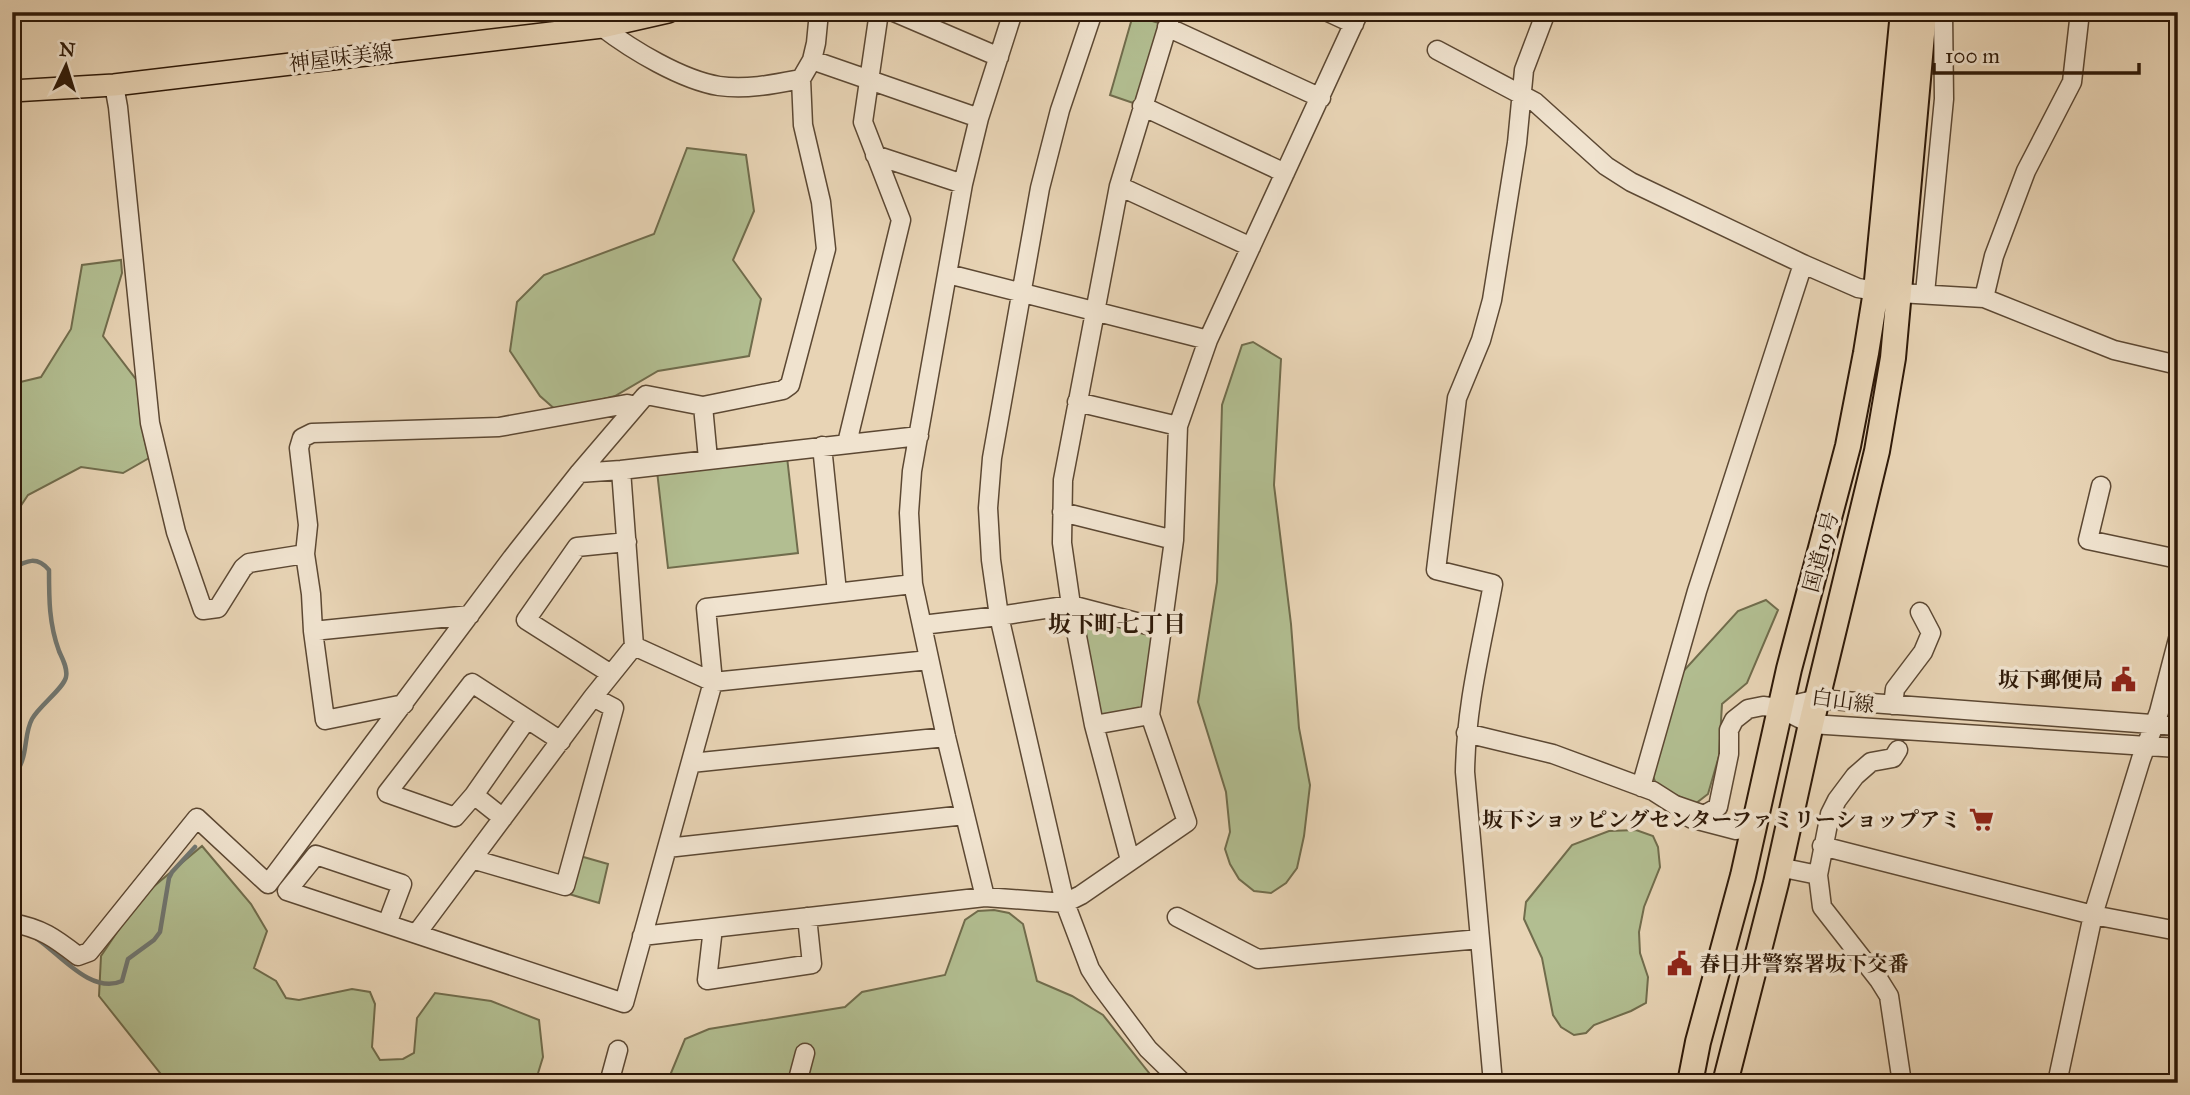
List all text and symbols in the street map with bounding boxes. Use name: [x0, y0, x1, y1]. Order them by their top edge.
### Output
north arrow: [32, 32, 102, 102]
scale bar: [1934, 32, 2139, 76]
text: N: [58, 38, 76, 62]
street label: 神屋味美線: [287, 39, 395, 77]
text: 100 m: [1945, 43, 2000, 69]
street label: 国道19号: [1798, 509, 1844, 595]
district label: 坂下町七丁目: [1048, 610, 1186, 638]
public building icon: 坂下郵便局: [2109, 666, 2137, 694]
place label: 坂下郵便局: [1998, 667, 2103, 693]
street label: 白山線: [1810, 684, 1876, 718]
supermarket icon: 坂下ショッピングセンターファミリーショップアミ: [1967, 806, 1995, 834]
place label: 坂下ショッピングセンターファミリーショップアミ: [1482, 807, 1961, 833]
public building icon: 春日井警察署坂下交番: [1665, 950, 1693, 978]
place label: 春日井警察署坂下交番: [1699, 951, 1909, 977]

